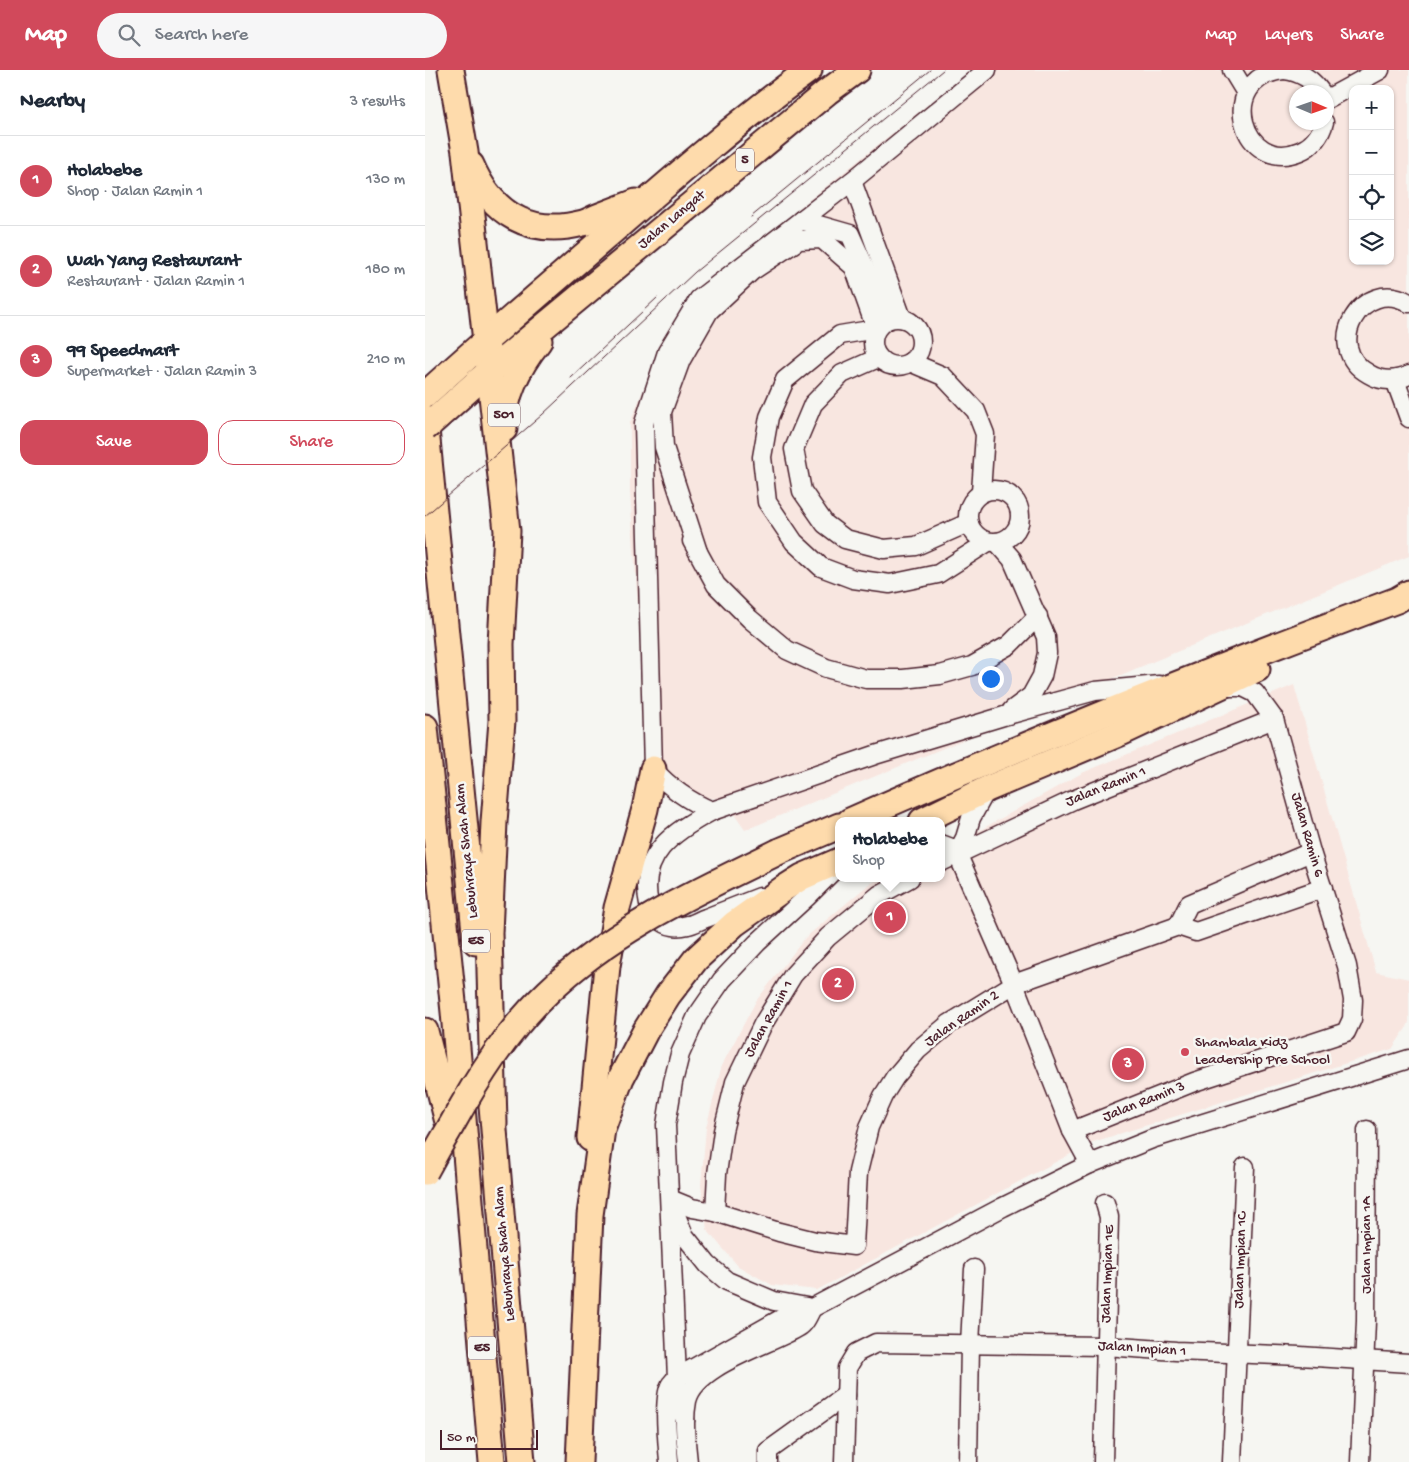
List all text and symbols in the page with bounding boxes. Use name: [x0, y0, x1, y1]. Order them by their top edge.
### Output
search box: [97, 13, 447, 58]
text: Map: [25, 21, 67, 50]
icon: search: [115, 21, 143, 49]
text: Search here: [155, 24, 248, 47]
text: Map: [1205, 25, 1237, 46]
text: Layers: [1265, 25, 1312, 46]
text: Share: [1340, 25, 1384, 46]
north arrow: [1289, 85, 1334, 130]
map controls: [1349, 85, 1394, 265]
button: +: [1349, 85, 1394, 130]
text: Nearby: [20, 90, 85, 115]
text: 3 results: [350, 93, 405, 112]
button: −: [1349, 130, 1394, 175]
road number: 5: [736, 148, 754, 172]
text: Holabebe: [67, 160, 142, 183]
text: 1: [33, 171, 39, 190]
text: 130 m: [366, 171, 405, 190]
button: locate: [1349, 175, 1394, 220]
text: Shop · Jalan Ramin 1: [67, 183, 203, 202]
street label: Jalan Langat: [635, 185, 711, 253]
button: layers: [1349, 220, 1394, 265]
text: Wah Yang Restaurant: [67, 250, 240, 273]
text: 2: [32, 261, 40, 280]
text: 180 m: [366, 261, 405, 280]
text: Restaurant · Jalan Ramin 1: [67, 273, 245, 292]
text: 99 Speedmart: [67, 340, 178, 363]
text: 3: [32, 351, 40, 370]
text: 210 m: [366, 351, 405, 370]
text: Supermarket · Jalan Ramin 3: [67, 363, 257, 382]
road number: 501: [488, 404, 520, 426]
button: Save: [20, 420, 208, 465]
button: Share: [218, 420, 405, 465]
your location: [978, 666, 1004, 692]
street label: Jalan Ramin 1: [1063, 763, 1149, 811]
street label: Lebuhraya Shah Alam: [451, 782, 483, 919]
street label: Jalan Ramin 6: [1286, 791, 1328, 880]
popup: [835, 817, 945, 882]
text: Holabebe: [852, 829, 928, 852]
text: Shop: [852, 852, 885, 871]
pin: 1: [874, 898, 906, 936]
road number: E5: [462, 929, 490, 952]
pin: 2: [822, 965, 854, 1003]
street label: Jalan Ramin 1: [740, 977, 798, 1061]
street label: Jalan Ramin 2: [921, 987, 1003, 1051]
place label: Shambala Kidz Leadership Pre School: [1195, 1034, 1330, 1069]
pin: 3: [1112, 1045, 1144, 1083]
marker: Shambala Kidz Leadership Pre School: [1179, 1046, 1191, 1058]
street label: Jalan Ramin 3: [1100, 1077, 1188, 1127]
street label: Lebuhraya Shah Alam: [490, 1186, 520, 1322]
street label: Jalan Impian 1A: [1358, 1195, 1376, 1294]
street label: Jalan Impian 1C: [1230, 1211, 1252, 1309]
street label: Jalan Impian 1E: [1097, 1224, 1119, 1323]
road number: E5: [468, 1336, 496, 1360]
street label: Jalan Impian 1: [1097, 1337, 1187, 1361]
scale bar: [440, 1427, 537, 1450]
text: 50 m: [447, 1430, 476, 1447]

